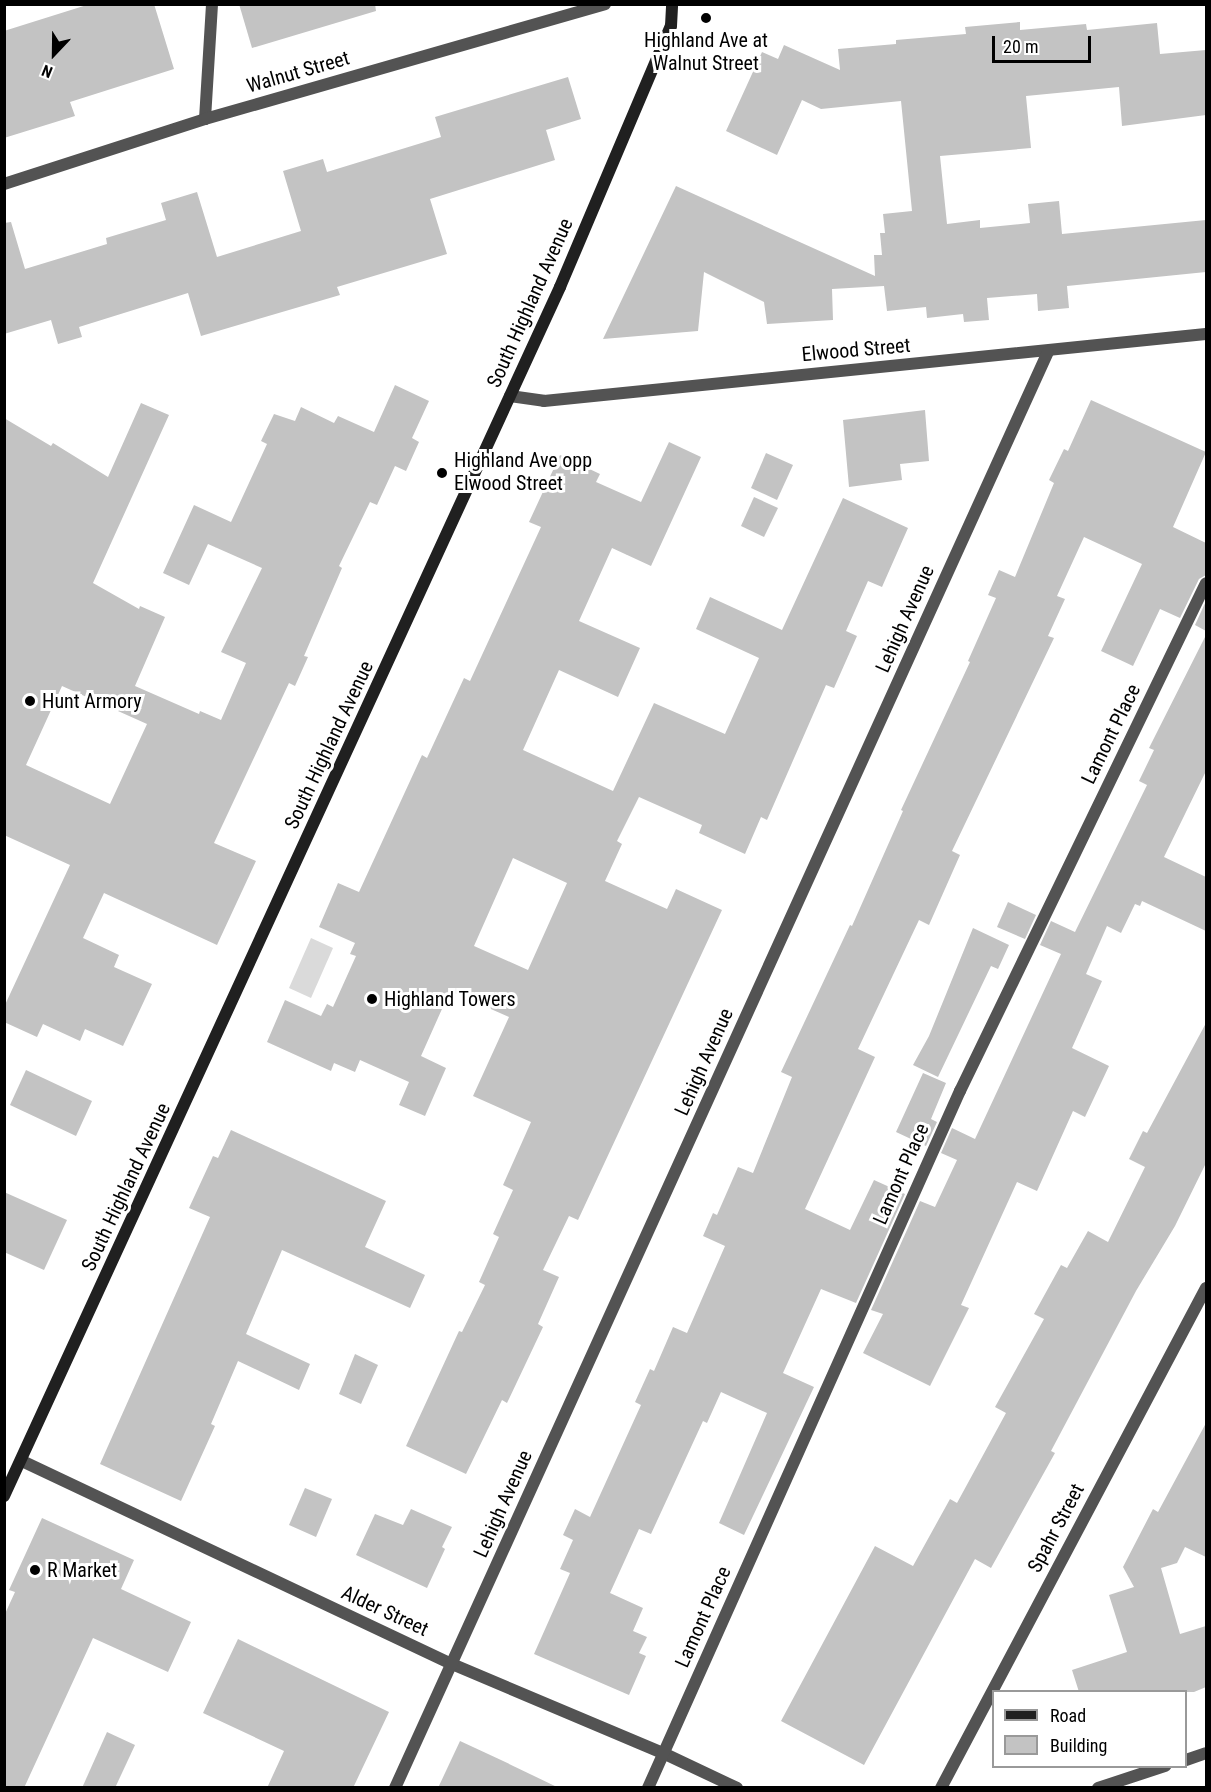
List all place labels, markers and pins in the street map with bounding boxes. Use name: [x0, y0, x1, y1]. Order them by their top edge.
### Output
marker: Highland Ave at Walnut Street: [699, 11, 713, 25]
place label: Highland Ave at Walnut Street: [644, 28, 768, 75]
place label: Highland Ave opp Elwood Street: [454, 449, 592, 496]
marker: Highland Ave opp Elwood Street: [435, 466, 449, 480]
place label: Hunt Armory: [42, 689, 142, 713]
marker: Hunt Armory: [23, 694, 37, 708]
place label: Highland Towers: [384, 987, 516, 1011]
marker: Highland Towers: [365, 992, 379, 1006]
place label: R Market: [47, 1558, 117, 1582]
marker: R Market: [28, 1563, 42, 1577]

